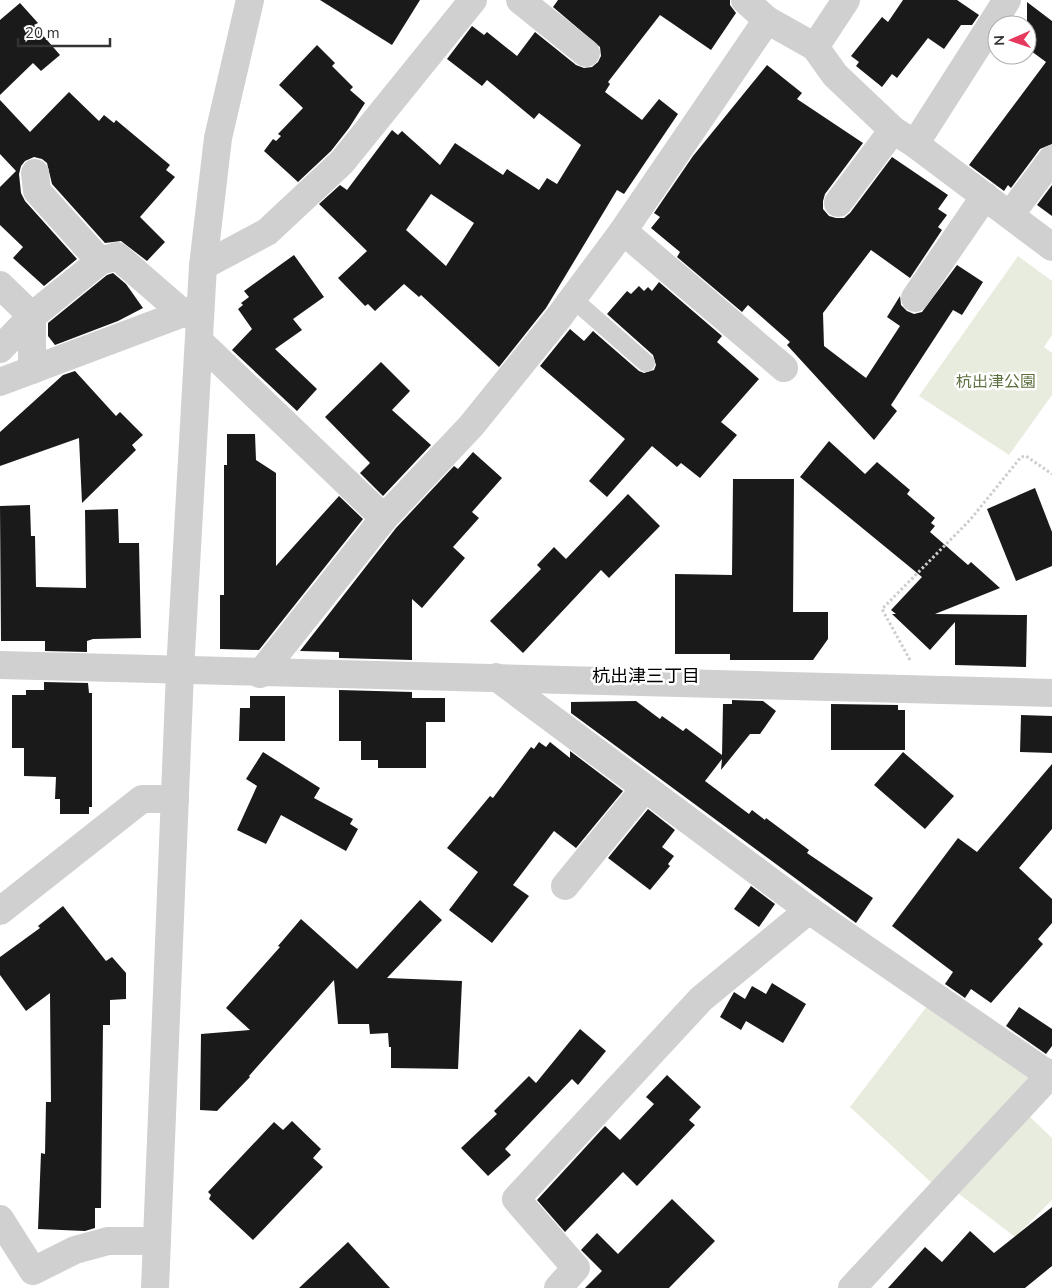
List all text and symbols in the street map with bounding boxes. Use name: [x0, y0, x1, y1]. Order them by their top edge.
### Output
scale bar: [18, 15, 110, 47]
north arrow: [987, 15, 1037, 65]
text: 20 m: [25, 23, 60, 43]
text: N: [990, 35, 1009, 46]
park label: 杭出津公園: [956, 371, 1036, 393]
district label: 杭出津三丁目: [592, 664, 700, 688]

